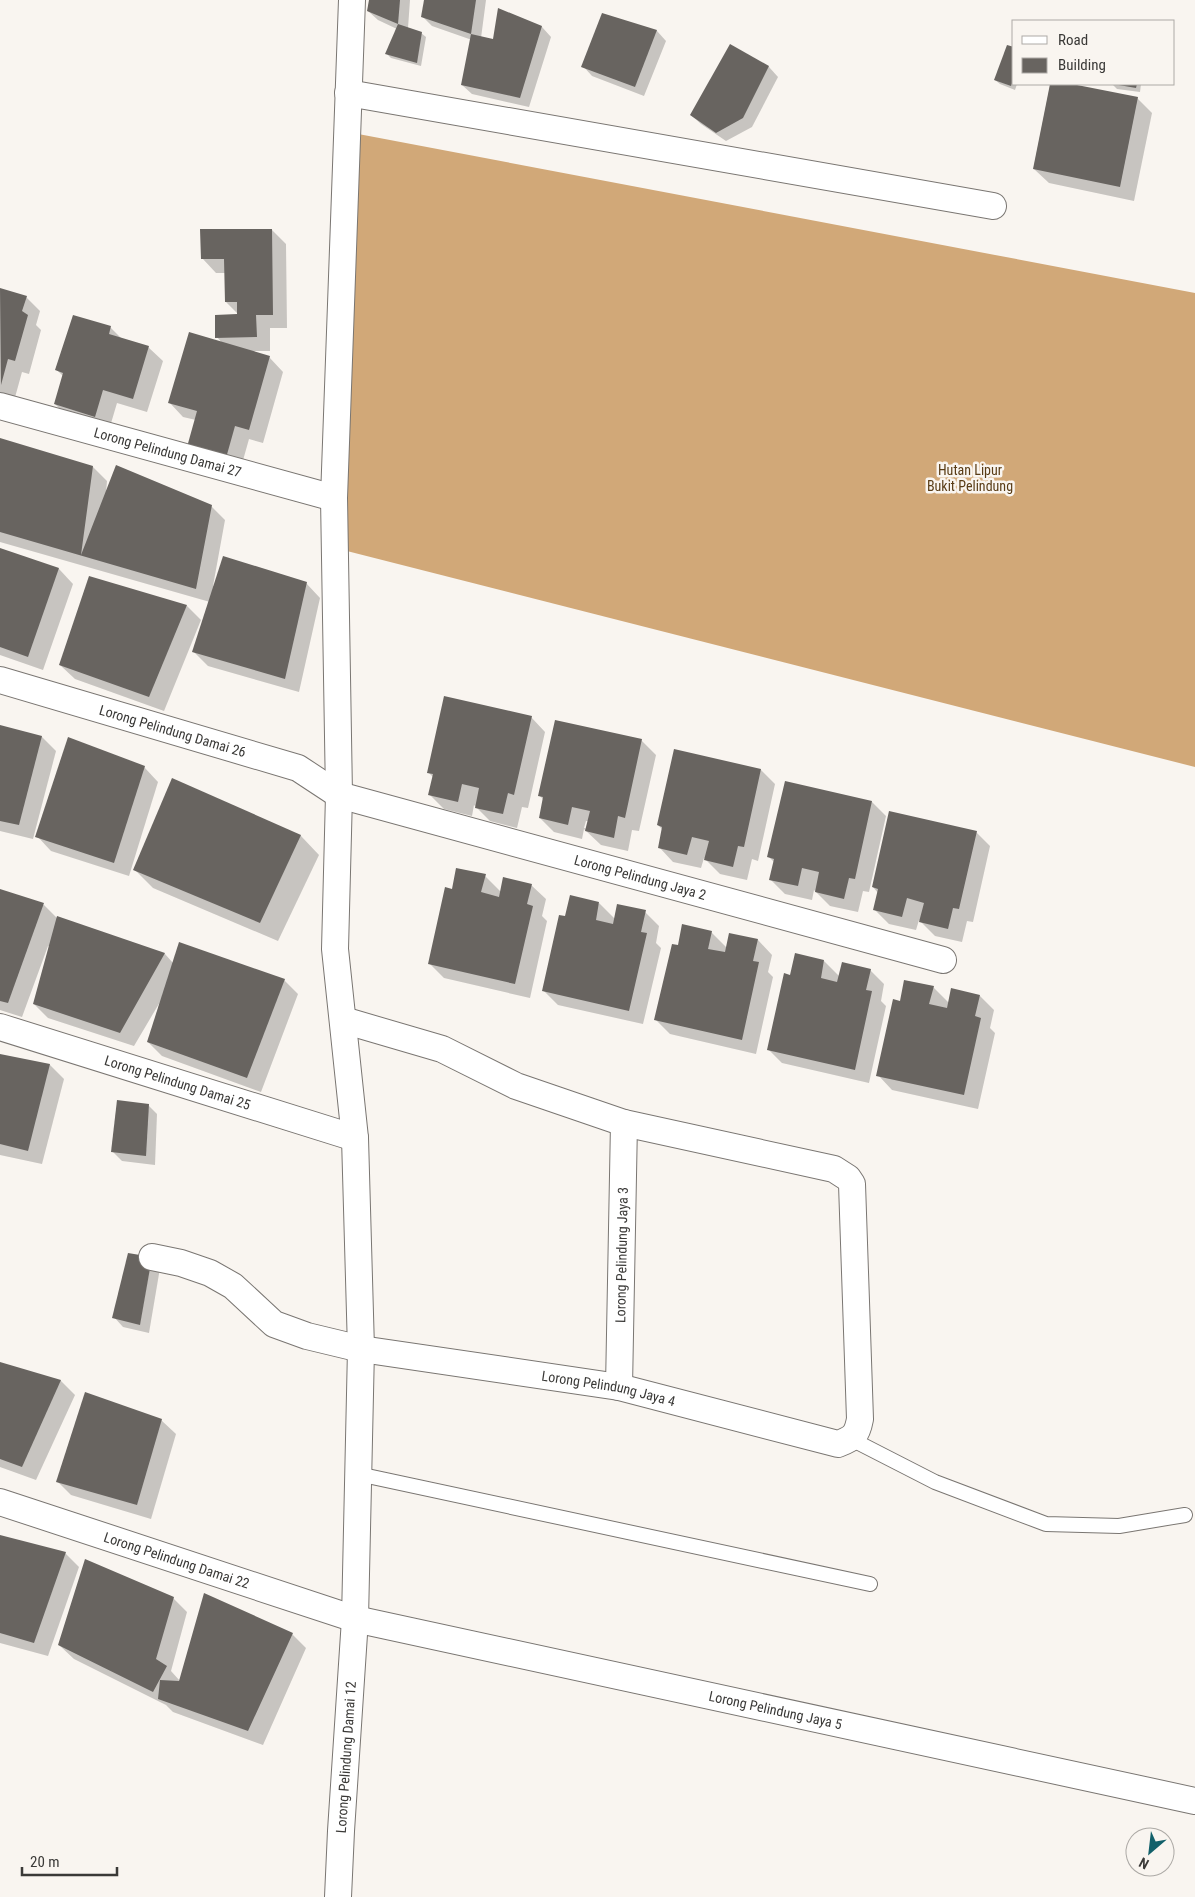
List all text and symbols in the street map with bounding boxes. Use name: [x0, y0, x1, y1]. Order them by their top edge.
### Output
legend: [1012, 20, 1175, 85]
text: Road: [1058, 31, 1088, 49]
text: Building: [1058, 56, 1106, 74]
street label: Lorong Pelindung Damai 27: [92, 424, 243, 480]
park label: Hutan Lipur Bukit Pelindung: [927, 462, 1013, 494]
street label: Lorong Pelindung Damai 26: [97, 702, 248, 760]
street label: Lorong Pelindung Jaya 2: [573, 852, 708, 903]
street label: Lorong Pelindung Damai 25: [103, 1052, 253, 1113]
street label: Lorong Pelindung Jaya 3: [612, 1187, 631, 1323]
street label: Lorong Pelindung Jaya 4: [541, 1368, 677, 1409]
street label: Lorong Pelindung Damai 22: [102, 1529, 251, 1592]
street label: Lorong Pelindung Damai 12: [333, 1681, 359, 1834]
street label: Lorong Pelindung Jaya 5: [707, 1688, 844, 1732]
north arrow: [1125, 1827, 1175, 1877]
scale bar: [22, 1844, 118, 1876]
text: 20 m: [30, 1853, 60, 1871]
text: N: [1136, 1854, 1151, 1873]

